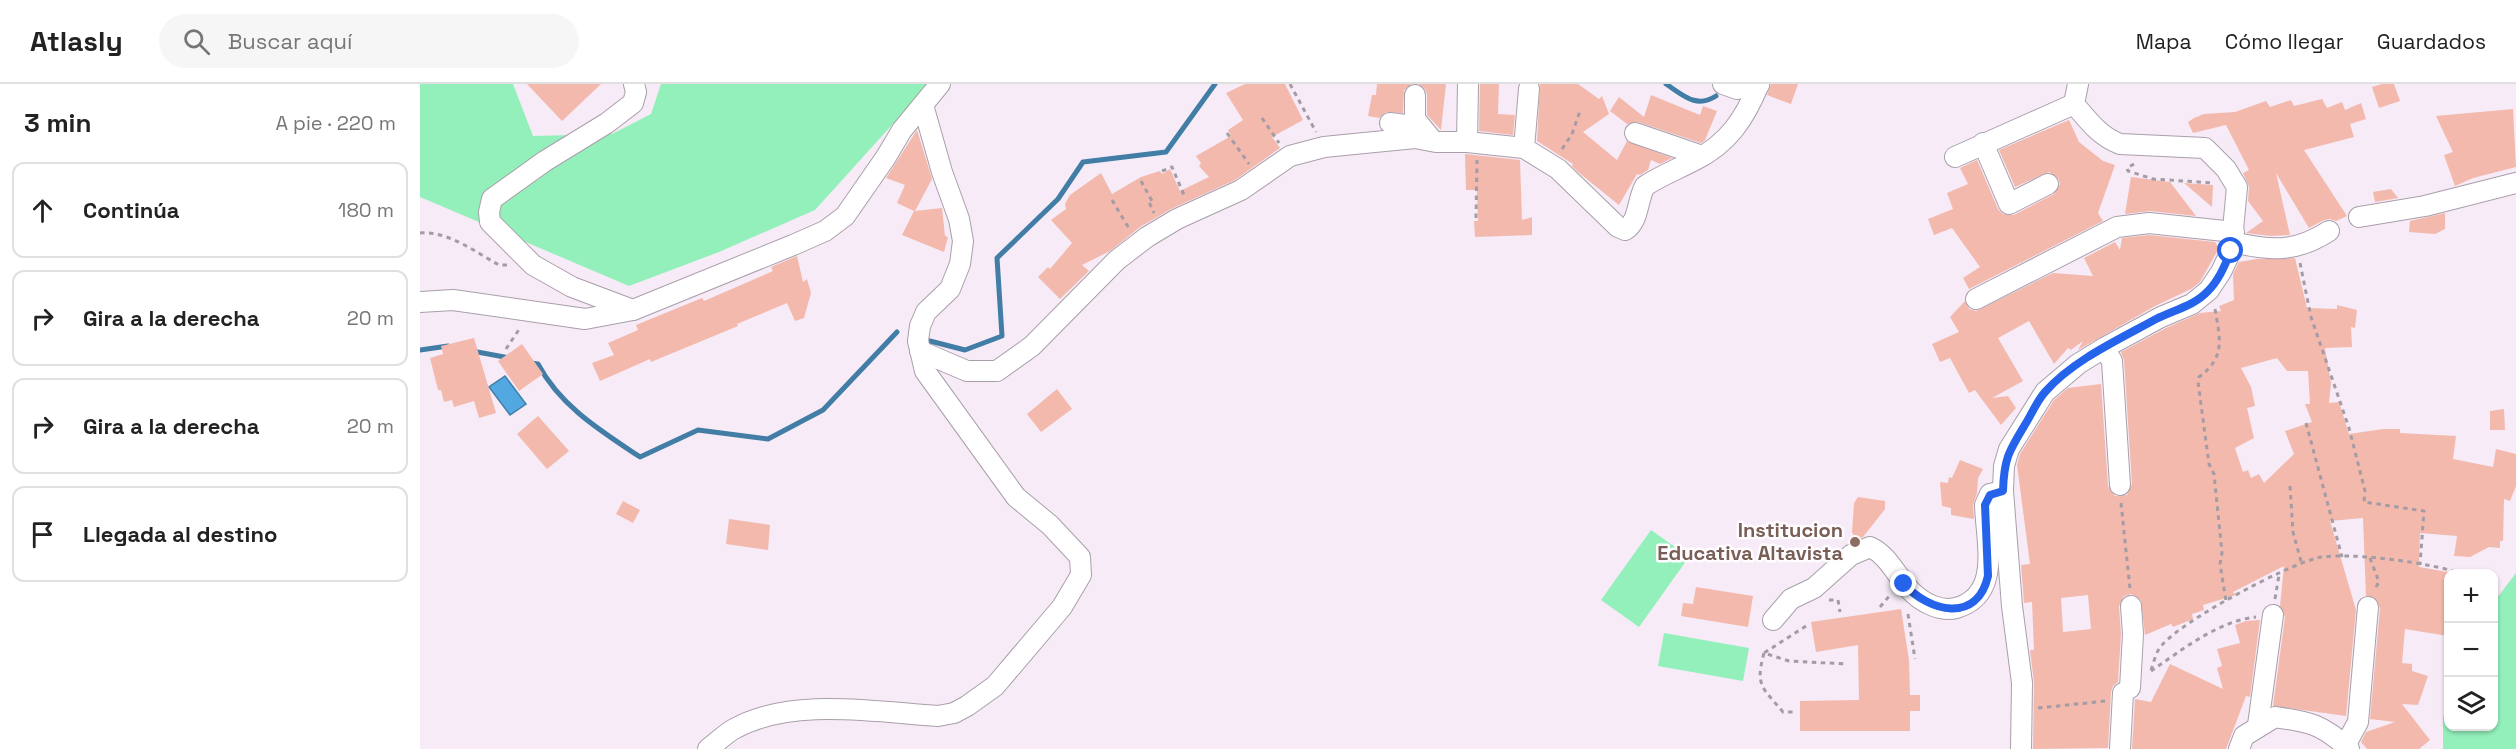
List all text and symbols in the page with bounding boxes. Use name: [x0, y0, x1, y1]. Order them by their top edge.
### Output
search box: [159, 14, 579, 68]
text: Atlasly: [30, 23, 123, 59]
icon: search: [180, 25, 213, 58]
text: Buscar aquí: [228, 27, 352, 55]
text: Mapa: [2136, 28, 2192, 55]
text: Cómo llegar: [2225, 28, 2344, 55]
text: Guardados: [2377, 28, 2486, 55]
text: 3 min: [24, 106, 92, 140]
text: A pie · 220 m: [276, 110, 396, 136]
icon: ahead: [26, 194, 59, 227]
text: Continúa: [83, 196, 179, 224]
text: 180 m: [338, 197, 394, 223]
route start: [2217, 237, 2243, 263]
icon: right: [26, 302, 59, 335]
text: Gira a la derecha: [83, 304, 260, 332]
text: 20 m: [347, 305, 394, 331]
icon: right: [26, 410, 59, 443]
text: Gira a la derecha: [83, 412, 260, 440]
text: 20 m: [347, 413, 394, 439]
place label: Institucion Educativa Altavista: [1657, 517, 1843, 566]
icon: arrive: [26, 518, 59, 551]
text: Llegada al destino: [83, 520, 277, 548]
marker: Institucion Educativa Altavista: [1848, 535, 1862, 549]
map controls: [2444, 569, 2498, 731]
button: +: [2444, 569, 2498, 623]
route end: [1890, 570, 1916, 596]
button: −: [2444, 623, 2498, 677]
button: layers: [2444, 677, 2498, 731]

